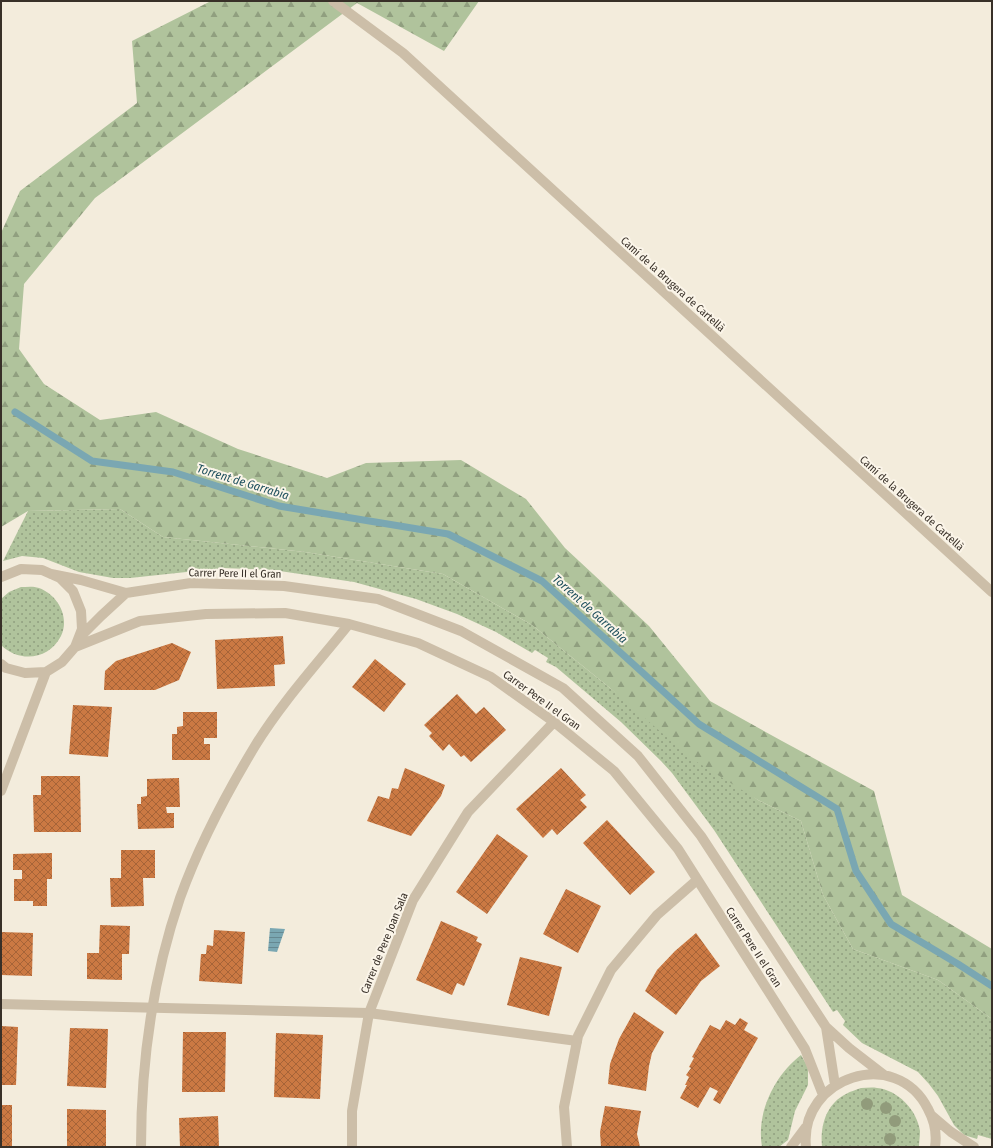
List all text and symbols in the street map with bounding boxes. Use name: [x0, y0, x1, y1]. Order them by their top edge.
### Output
street label: Camí de la Brugera de Cartellà: [618, 234, 727, 335]
street label: Camí de la Brugera de Cartellà: [857, 453, 966, 554]
water label: Torrent de Garrabia: [195, 461, 291, 503]
street label: Carrer Pere II el Gran: [189, 566, 281, 581]
water label: Torrent de Garrabia: [550, 572, 630, 646]
street label: Carrer Pere II el Gran: [500, 668, 583, 733]
street label: Carrer de Pere Joan Sala: [358, 891, 411, 996]
street label: Carrer Pere II el Gran: [723, 905, 784, 990]

